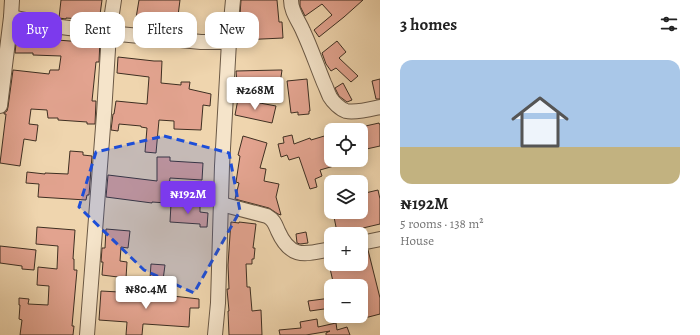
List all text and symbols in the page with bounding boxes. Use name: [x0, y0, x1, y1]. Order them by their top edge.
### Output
chip: Buy: [12, 12, 62, 48]
chip: Rent: [70, 12, 125, 48]
chip: Filters: [133, 12, 197, 48]
chip: New: [205, 12, 259, 48]
text: 3 homes: [400, 13, 457, 36]
icon: filters: [658, 13, 680, 35]
pin: ₦268M: [227, 77, 283, 111]
text: ₦268M: [236, 81, 274, 98]
icon: home: [504, 86, 576, 158]
map controls: [324, 123, 368, 323]
button: locate: [324, 123, 368, 167]
button: layers: [324, 175, 368, 219]
pin: ₦192M: [160, 181, 216, 215]
text: ₦192M: [169, 185, 207, 202]
text: ₦192M: [400, 192, 448, 215]
text: 5 rooms · 138 m²: [400, 215, 484, 232]
button: +: [324, 227, 368, 271]
text: House: [400, 232, 434, 249]
pin: ₦80.4M: [113, 276, 179, 310]
button: −: [324, 279, 368, 323]
text: ₦80.4M: [125, 280, 167, 297]

